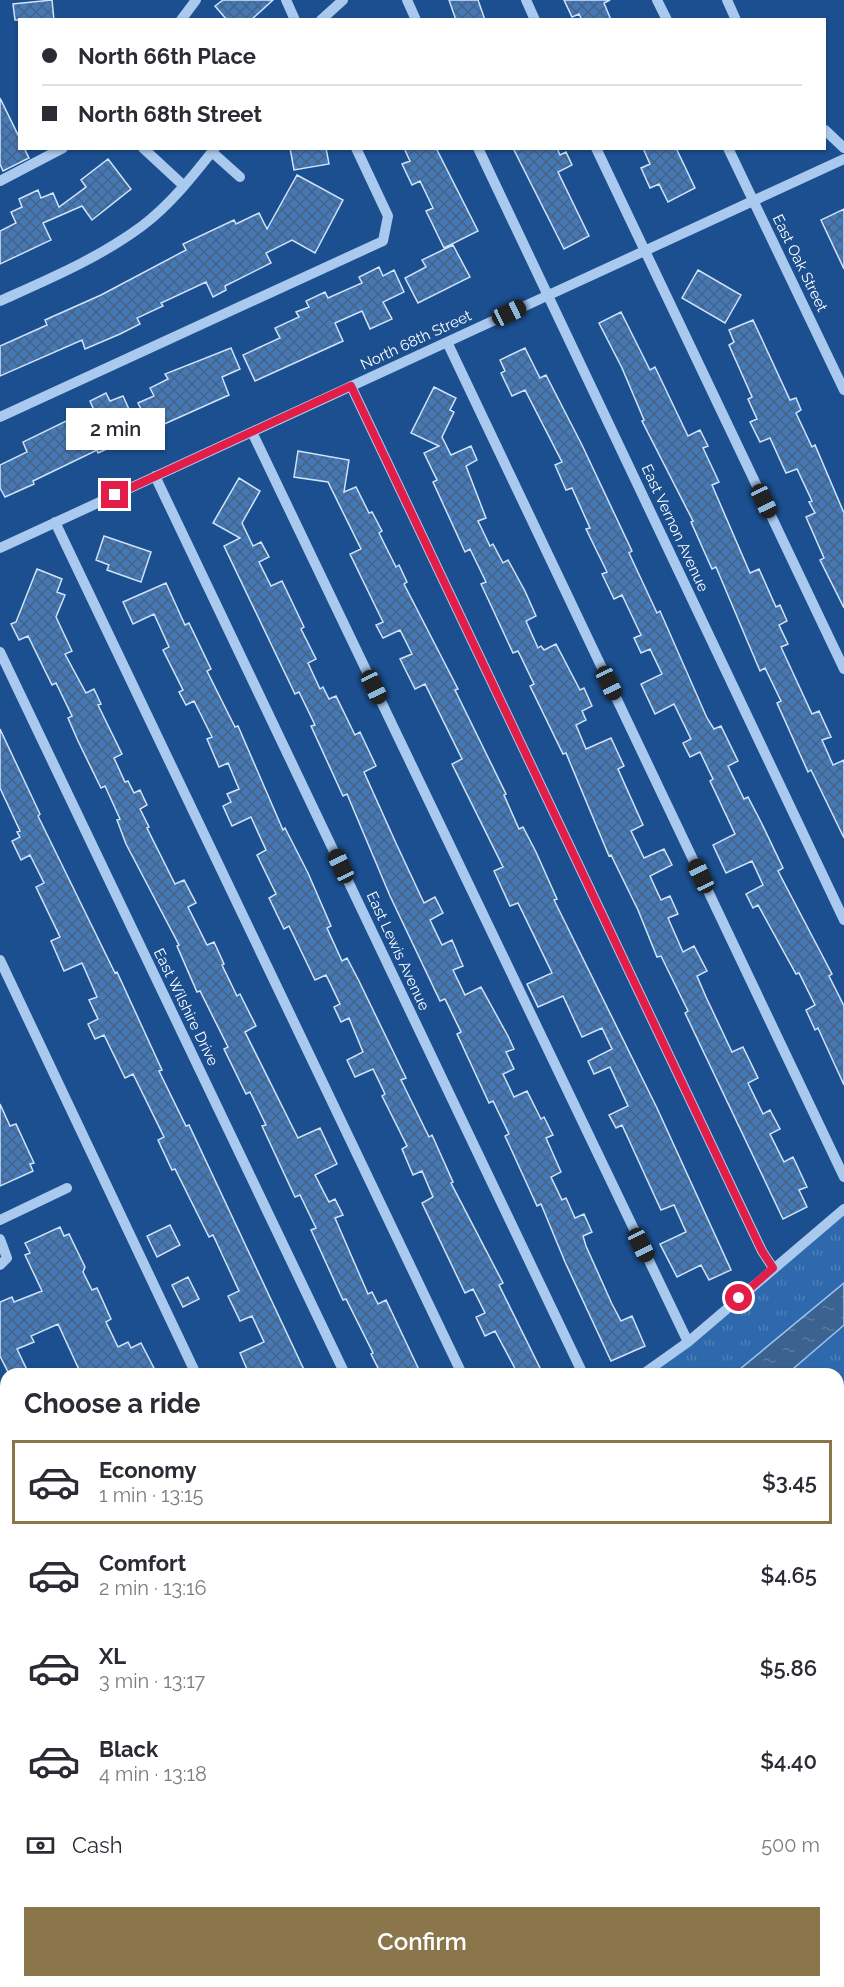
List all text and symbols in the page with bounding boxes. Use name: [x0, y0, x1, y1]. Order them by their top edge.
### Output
text: North 66th Place: [78, 43, 256, 69]
text: North 68th Street: [78, 101, 262, 127]
street label: East Oak Street: [769, 211, 831, 315]
car: [489, 297, 529, 329]
street label: North 68th Street: [358, 306, 474, 374]
callout: 2 min: [66, 408, 164, 450]
text: 2 min: [90, 417, 141, 441]
street label: East Vernon Avenue: [638, 461, 713, 595]
route end: [101, 481, 128, 508]
car: [748, 481, 780, 521]
car: [593, 663, 625, 703]
car: [358, 667, 390, 707]
car: [325, 846, 357, 886]
car: [685, 856, 717, 896]
street label: East Lewis Avenue: [363, 889, 434, 1014]
street label: East Wilshire Drive: [150, 945, 222, 1069]
car: [625, 1225, 657, 1265]
route start: [725, 1284, 752, 1311]
text: Choose a ride: [24, 1388, 200, 1419]
icon: car: [27, 1455, 81, 1509]
text: Economy: [99, 1457, 197, 1483]
text: $3.45: [762, 1469, 817, 1495]
text: 1 min · 13:15: [99, 1483, 204, 1507]
icon: car: [27, 1548, 81, 1602]
text: Comfort: [99, 1550, 186, 1576]
text: $4.65: [761, 1562, 817, 1588]
text: 2 min · 13:16: [99, 1576, 207, 1600]
icon: car: [27, 1641, 81, 1695]
text: XL: [99, 1643, 126, 1669]
text: $5.86: [760, 1655, 817, 1681]
text: 3 min · 13:17: [99, 1669, 205, 1693]
icon: car: [27, 1734, 81, 1788]
text: Black: [99, 1736, 158, 1762]
text: $4.40: [760, 1748, 817, 1774]
text: 4 min · 13:18: [99, 1762, 207, 1786]
icon: cash: [24, 1829, 57, 1862]
text: Cash: [72, 1832, 123, 1858]
text: 500 m: [761, 1833, 820, 1857]
button: Confirm: [24, 1907, 820, 1976]

